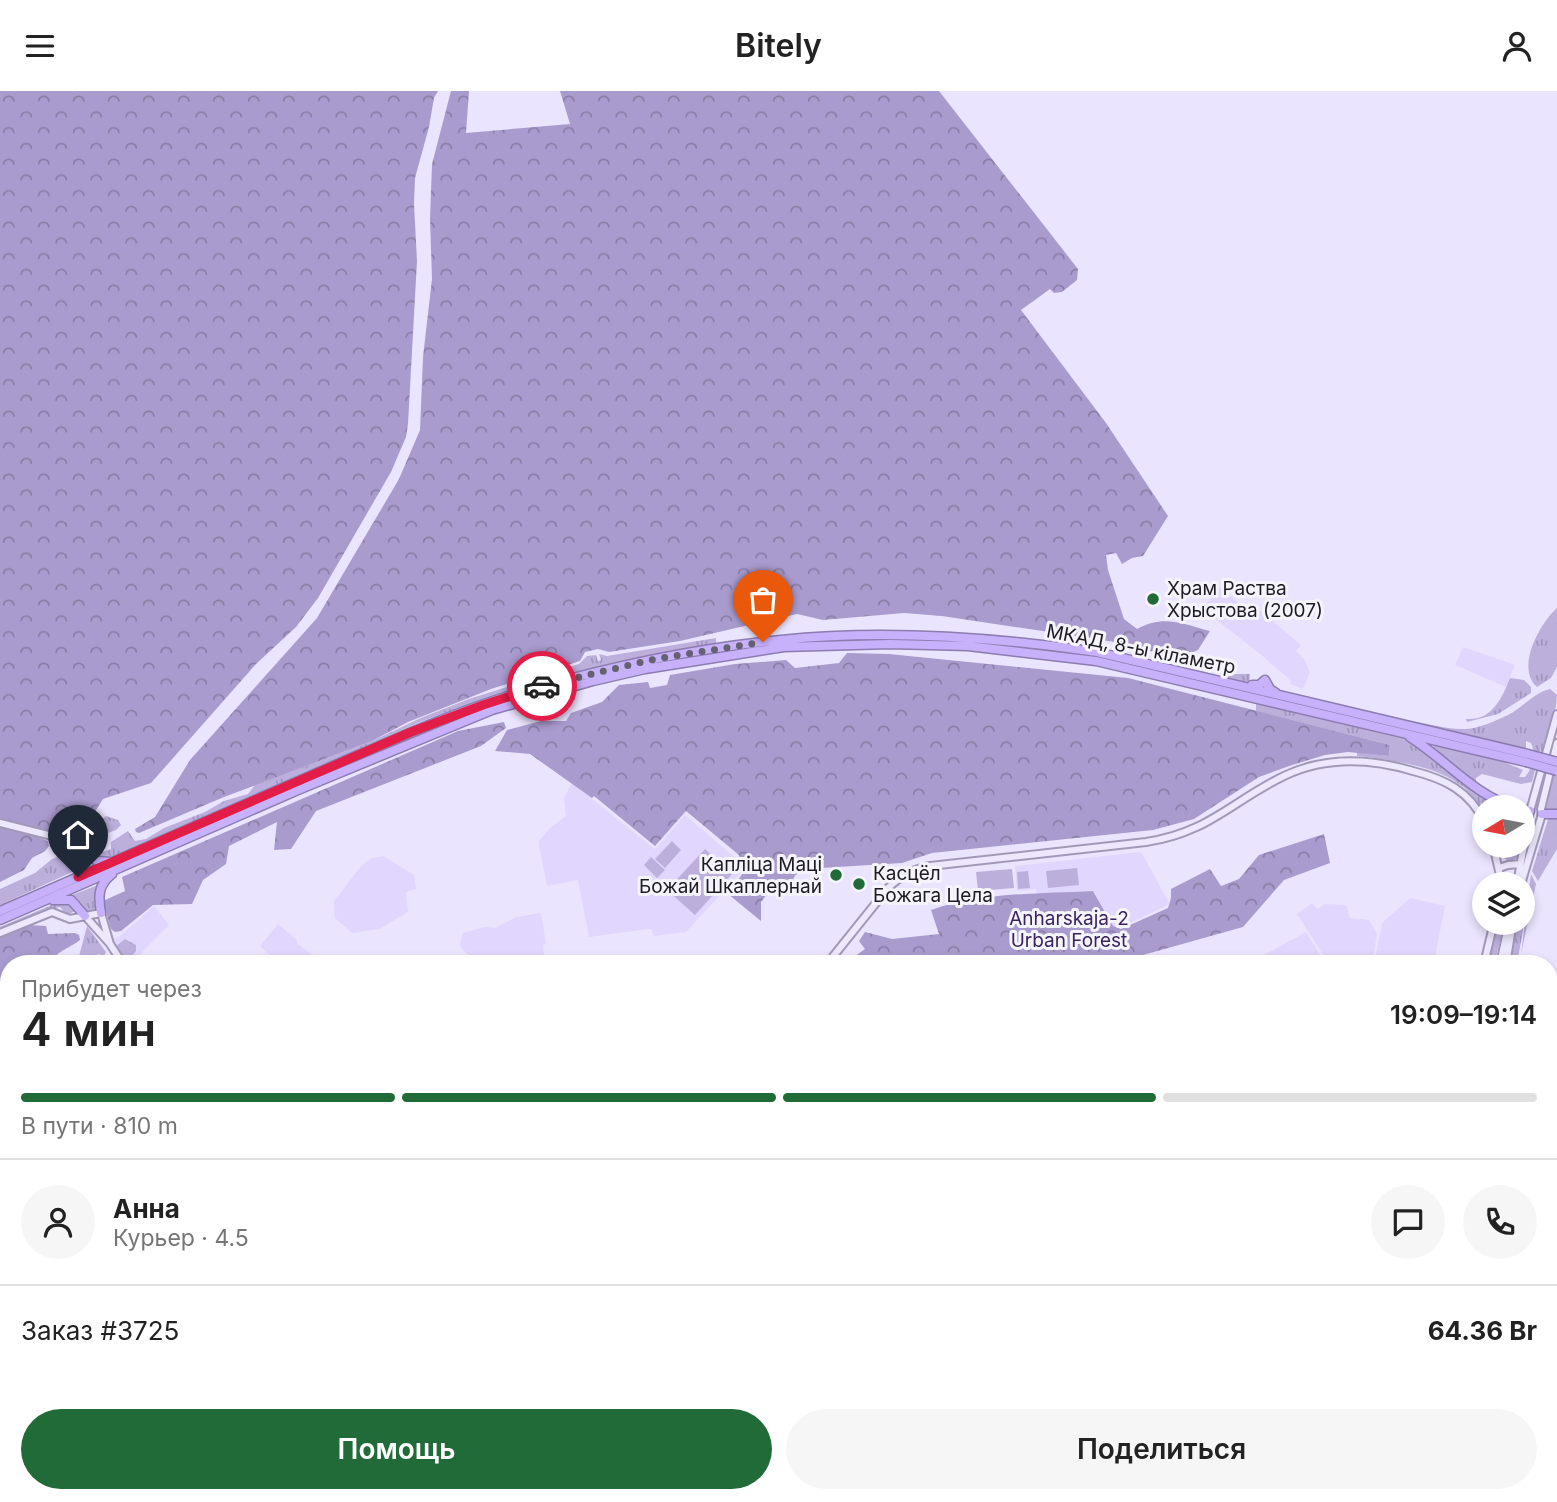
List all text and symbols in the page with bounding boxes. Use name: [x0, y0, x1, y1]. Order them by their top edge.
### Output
text: Bitely: [735, 26, 822, 65]
icon: menu: [21, 27, 59, 65]
icon: person: [1498, 27, 1536, 65]
pin: [733, 570, 793, 642]
place label: Храм Раства Хрыстова (2007): [1167, 577, 1323, 622]
icon: bag: [744, 581, 782, 619]
marker: Храм Раства Хрыстова (2007): [1145, 591, 1161, 607]
street label: МКАД, 8-ы кіламетр: [1044, 619, 1238, 679]
courier: [507, 651, 577, 721]
icon: car: [523, 667, 561, 705]
north arrow: [1472, 795, 1535, 857]
map controls: [1472, 795, 1535, 935]
pin: [48, 805, 108, 877]
icon: home: [59, 816, 97, 854]
place label: Капліца Маці Божай Шкаплернай: [639, 853, 822, 898]
place label: Касцёл Божага Цела: [873, 862, 993, 907]
marker: Капліца Маці Божай Шкаплернай: [828, 867, 844, 883]
button: layers: [1472, 872, 1535, 935]
marker: Касцёл Божага Цела: [851, 876, 867, 892]
park label: Anharskaja-2 Urban Forest: [1009, 907, 1129, 952]
text: Прибудет через: [21, 975, 202, 1003]
text: 19:09–19:14: [1390, 999, 1537, 1030]
text: 4 мин: [21, 1001, 156, 1057]
text: В пути · 810 m: [21, 1112, 178, 1140]
button: person: [21, 1185, 95, 1259]
button: chat: [1371, 1185, 1445, 1259]
button: phone: [1463, 1185, 1537, 1259]
text: Анна: [113, 1193, 180, 1224]
text: Курьер · 4.5: [113, 1224, 249, 1252]
text: Заказ #3725: [21, 1315, 179, 1346]
text: 64.36 Br: [1428, 1315, 1537, 1346]
button: Помощь: [21, 1409, 772, 1489]
button: Поделиться: [786, 1409, 1537, 1489]

